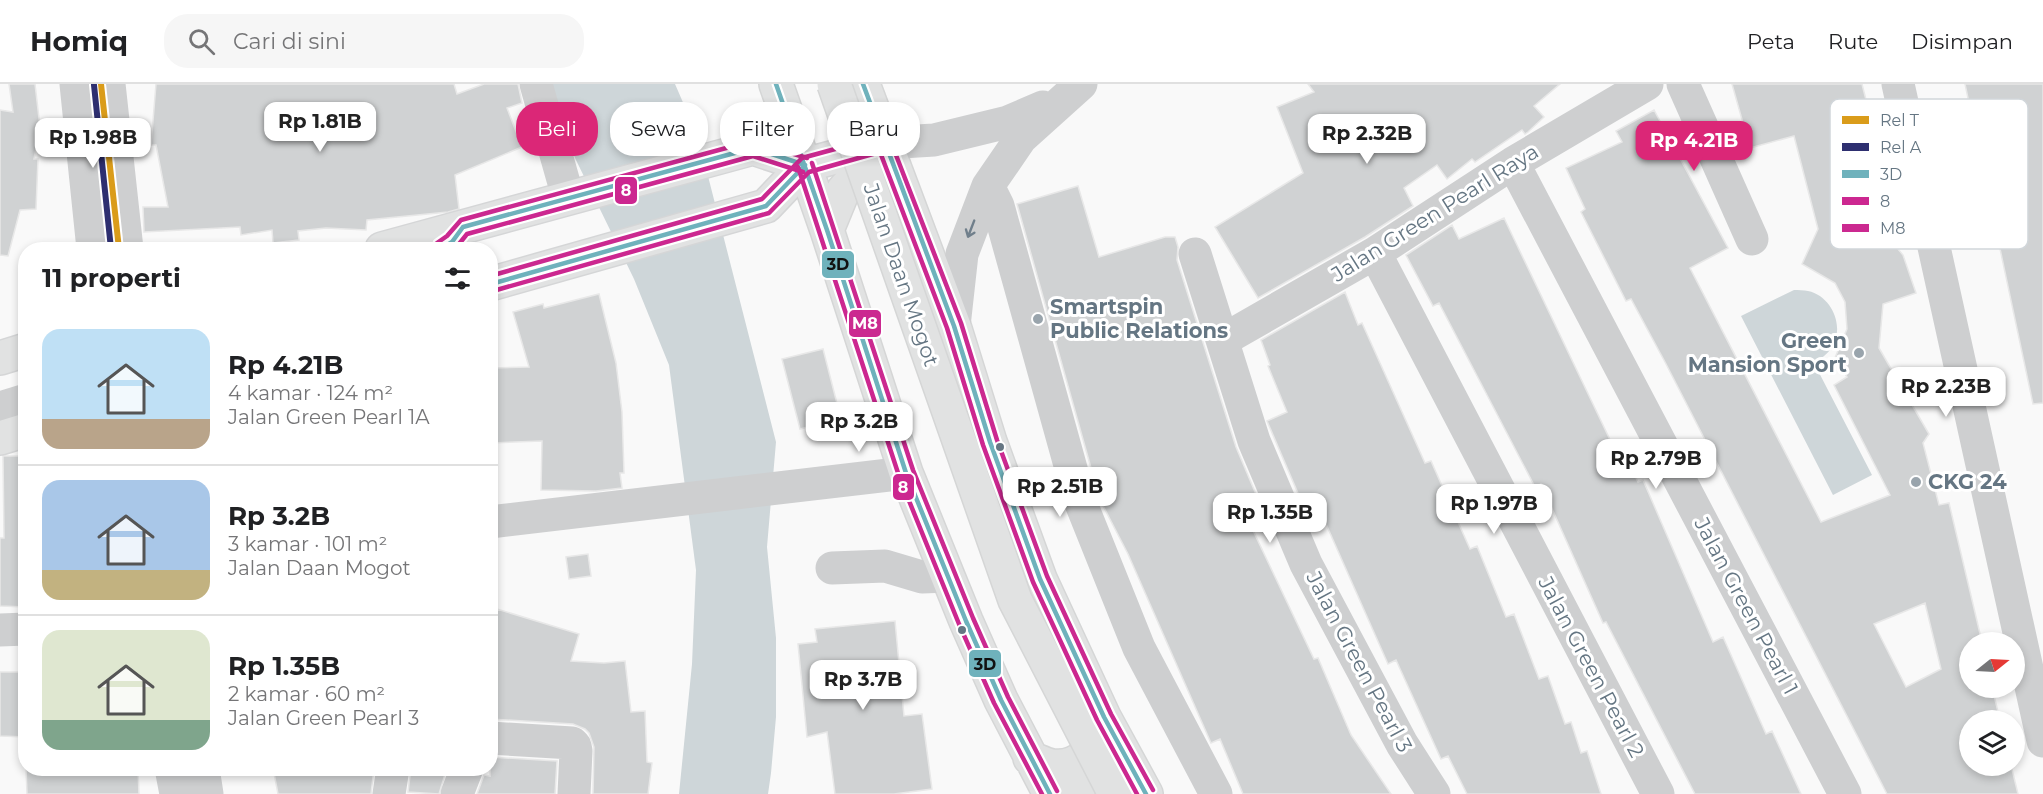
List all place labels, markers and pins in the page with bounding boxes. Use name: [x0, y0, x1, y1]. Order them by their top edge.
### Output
pin: Rp 1.81B: [258, 102, 382, 153]
pin: Rp 2.32B: [1305, 114, 1429, 165]
pin: Rp 1.98B: [31, 118, 155, 169]
pin: Rp 4.21B: [1632, 121, 1756, 172]
place label: Smartspin Public Relations: [1050, 294, 1228, 343]
marker: Smartspin Public Relations: [1031, 312, 1045, 326]
place label: Green Mansion Sport: [1688, 328, 1847, 377]
marker: Green Mansion Sport: [1852, 346, 1866, 360]
pin: Rp 2.23B: [1884, 367, 2008, 418]
pin: Rp 3.2B: [804, 402, 914, 453]
pin: Rp 2.79B: [1594, 439, 1718, 490]
unlabelled marker: [994, 441, 1006, 453]
pin: Rp 2.51B: [998, 467, 1122, 518]
place label: CKG 24: [1928, 469, 2007, 494]
marker: CKG 24: [1909, 475, 1923, 489]
pin: Rp 1.97B: [1432, 484, 1556, 535]
pin: Rp 1.35B: [1208, 493, 1332, 544]
unlabelled marker: [956, 624, 968, 636]
pin: Rp 3.7B: [808, 660, 918, 711]

